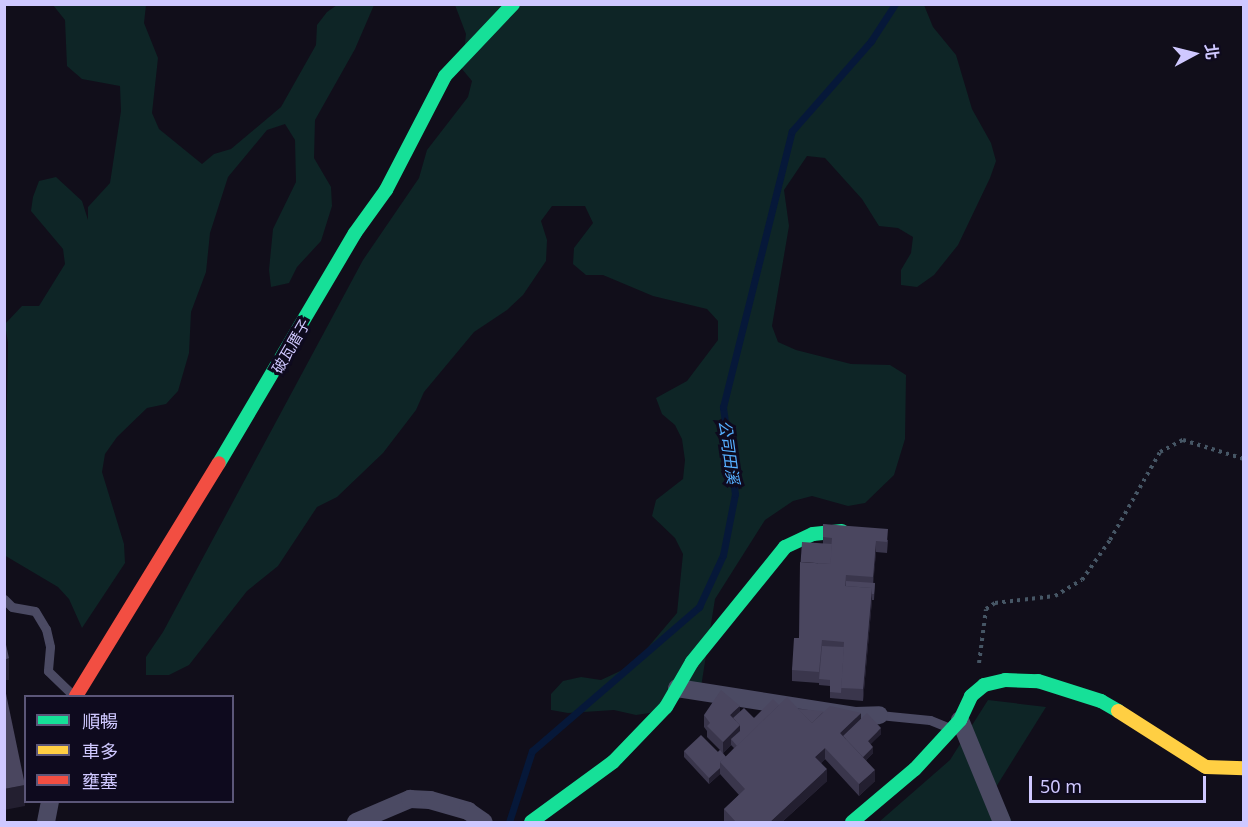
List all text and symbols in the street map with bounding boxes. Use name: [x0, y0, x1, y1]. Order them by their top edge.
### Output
north arrow: [1164, 24, 1224, 84]
text: 北: [1200, 43, 1224, 61]
street label: 破瓦厝子: [268, 316, 314, 376]
water label: 公司田溪: [715, 419, 743, 485]
legend: [24, 695, 234, 803]
text: 順暢: [82, 709, 118, 733]
text: 車多: [82, 739, 118, 763]
scale bar: [1032, 764, 1209, 802]
text: 壅塞: [82, 769, 118, 793]
text: 50 m: [1040, 774, 1082, 798]

